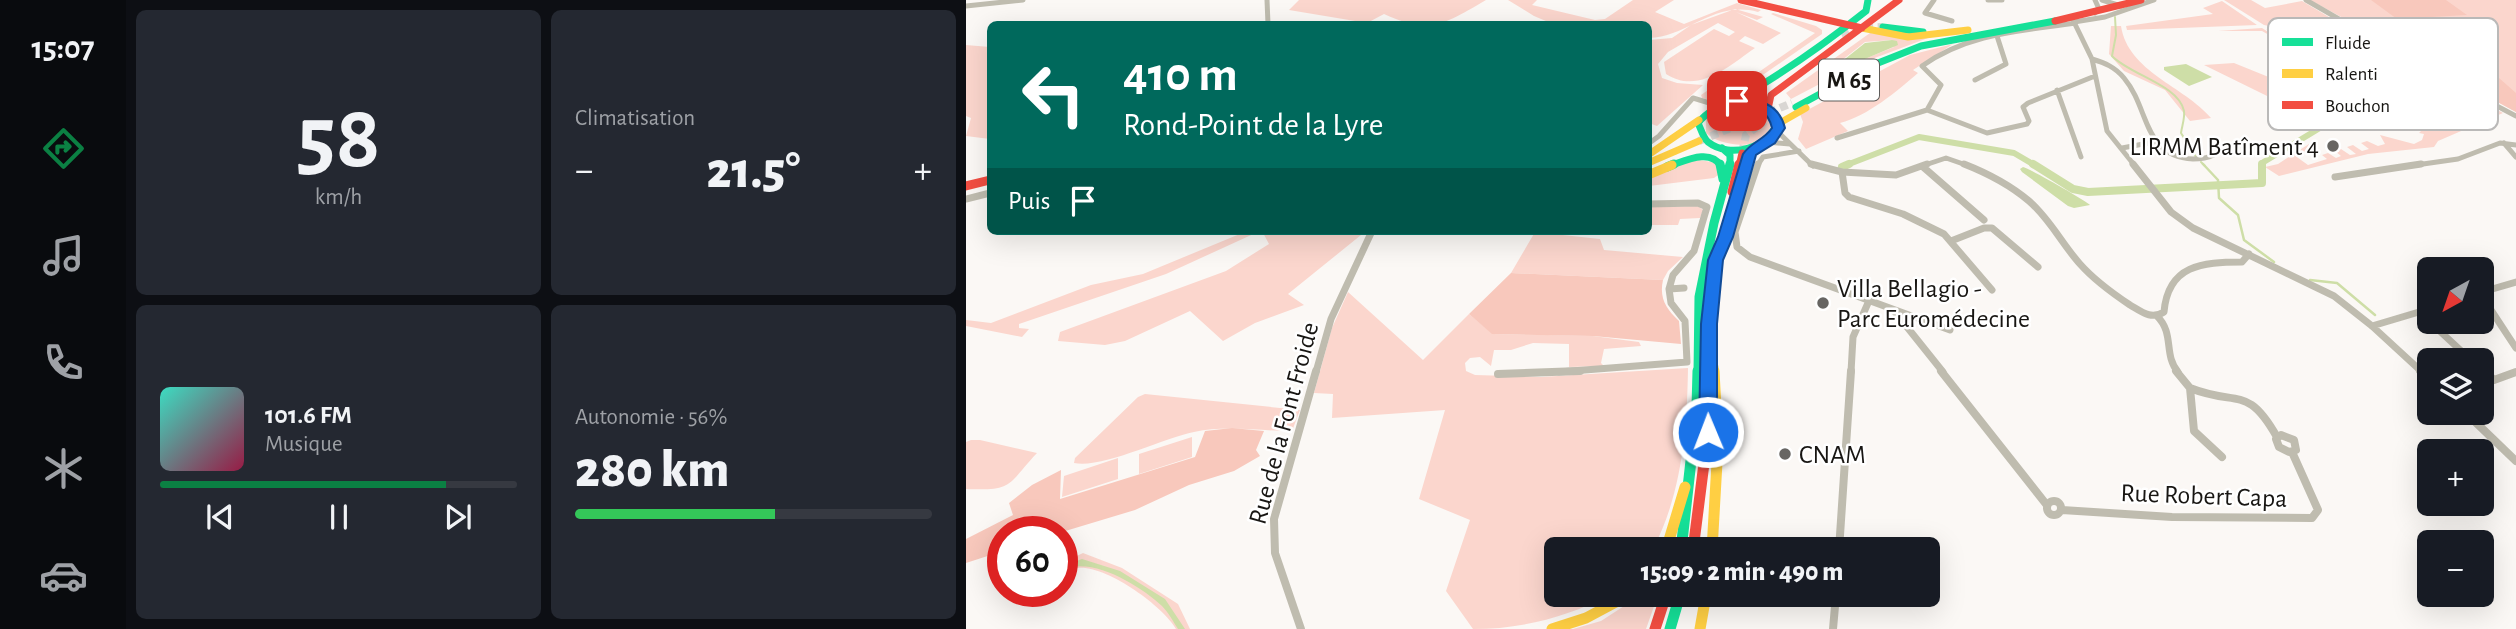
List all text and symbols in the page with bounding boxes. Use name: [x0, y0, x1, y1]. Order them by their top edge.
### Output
legend: [2268, 18, 2498, 130]
text: 15:07: [31, 32, 95, 64]
text: Fluide: [2325, 34, 2371, 53]
icon: left: [1008, 49, 1099, 140]
text: 410 m: [1123, 51, 1238, 100]
road number: M 65: [1819, 60, 1879, 100]
text: Ralenti: [2325, 65, 2378, 84]
pin: [1707, 71, 1767, 131]
icon: arrive: [1718, 82, 1756, 120]
text: 58: [296, 93, 381, 184]
text: Bouchon: [2325, 97, 2390, 116]
text: Climatisation: [575, 107, 695, 130]
text: Rond-Point de la Lyre: [1123, 109, 1384, 141]
icon: directions: [39, 124, 88, 173]
place label: LIRMM Batîment 4: [2130, 134, 2319, 160]
marker: LIRMM Batîment 4: [2325, 138, 2341, 154]
text: 21.5°: [707, 145, 800, 197]
text: −: [575, 152, 593, 190]
text: +: [914, 152, 932, 190]
icon: arrive: [1064, 182, 1102, 220]
text: km/h: [315, 186, 362, 209]
text: Puis: [1008, 188, 1050, 214]
icon: music: [39, 231, 88, 280]
north arrow: [2417, 257, 2494, 334]
map controls: [2417, 257, 2494, 607]
place label: Villa Bellagio - Parc Euromédecine: [1837, 276, 2030, 332]
marker: Villa Bellagio - Parc Euromédecine: [1815, 295, 1831, 311]
street label: Rue de la Font Froide: [1244, 319, 1323, 527]
icon: phone: [39, 338, 88, 387]
button: layers: [2417, 348, 2494, 425]
position arrow: [1671, 395, 1745, 469]
text: 101.6 FM: [265, 402, 352, 428]
text: Autonomie · 56%: [575, 406, 727, 429]
text: Musique: [265, 433, 343, 456]
button: +: [2417, 439, 2494, 516]
place label: CNAM: [1799, 442, 1866, 468]
icon: climate: [39, 444, 88, 493]
text: 280 km: [575, 444, 729, 496]
marker: CNAM: [1777, 446, 1793, 462]
street label: Rue Robert Capa: [2120, 480, 2288, 512]
icon: previous: [201, 498, 239, 536]
icon: pause: [320, 498, 358, 536]
icon: next: [439, 498, 477, 536]
speed limit sign: 60: [987, 516, 1078, 607]
button: −: [2417, 530, 2494, 607]
icon: car: [39, 551, 88, 600]
text: 15:09 · 2 min · 490 m: [1641, 559, 1843, 585]

